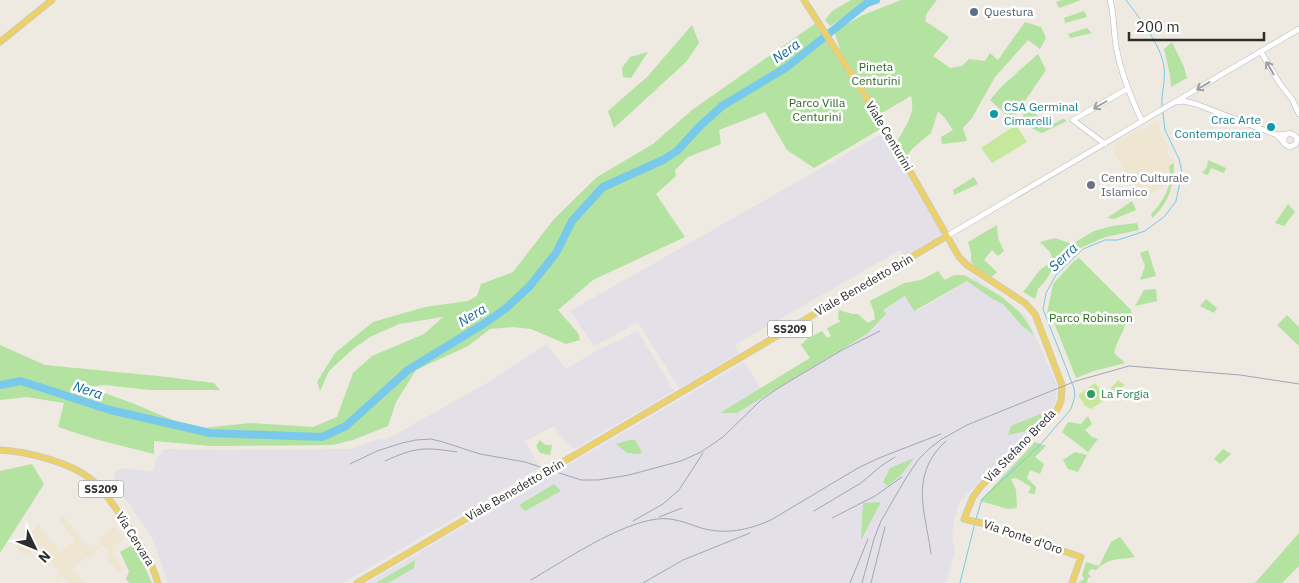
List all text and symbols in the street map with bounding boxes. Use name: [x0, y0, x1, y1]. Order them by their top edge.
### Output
place label: Questura: [984, 4, 1034, 19]
marker: Questura: [968, 6, 980, 18]
scale bar: [1129, 10, 1264, 42]
text: 200 m: [1136, 17, 1180, 36]
water label: Nera: [769, 35, 803, 67]
park label: Pineta Centurini: [851, 59, 901, 88]
one-way arrow: [1265, 62, 1275, 76]
one-way arrow: [1197, 81, 1211, 91]
park label: Parco Villa Centurini: [789, 95, 846, 124]
street label: Viale Centurini: [863, 98, 916, 173]
place label: CSA Germinal Cimarelli: [1004, 99, 1078, 128]
one-way arrow: [1094, 100, 1108, 110]
marker: CSA Germinal Cimarelli: [988, 108, 1000, 120]
place label: Crac Arte Contemporanea: [1175, 112, 1262, 141]
marker: Crac Arte Contemporanea: [1265, 121, 1277, 133]
place label: Centro Culturale Islamico: [1101, 170, 1189, 199]
marker: Centro Culturale Islamico: [1085, 179, 1097, 191]
water label: Serra: [1045, 239, 1081, 275]
street label: Viale Benedetto Brin: [812, 250, 915, 319]
water label: Nera: [455, 299, 489, 331]
park label: Parco Robinson: [1049, 310, 1133, 325]
road number: SS209: [768, 320, 812, 338]
water label: Nera: [71, 377, 105, 403]
place label: La Forgia: [1101, 386, 1150, 401]
marker: La Forgia: [1085, 388, 1097, 400]
street label: Via Stefano Breda: [981, 405, 1059, 485]
street label: Viale Benedetto Brin: [463, 455, 566, 524]
road number: SS209: [78, 480, 124, 498]
street label: Via Cervara: [113, 509, 158, 569]
street label: Via Ponte d'Oro: [981, 516, 1065, 557]
north arrow: [10, 523, 60, 573]
text: N: [34, 547, 55, 567]

